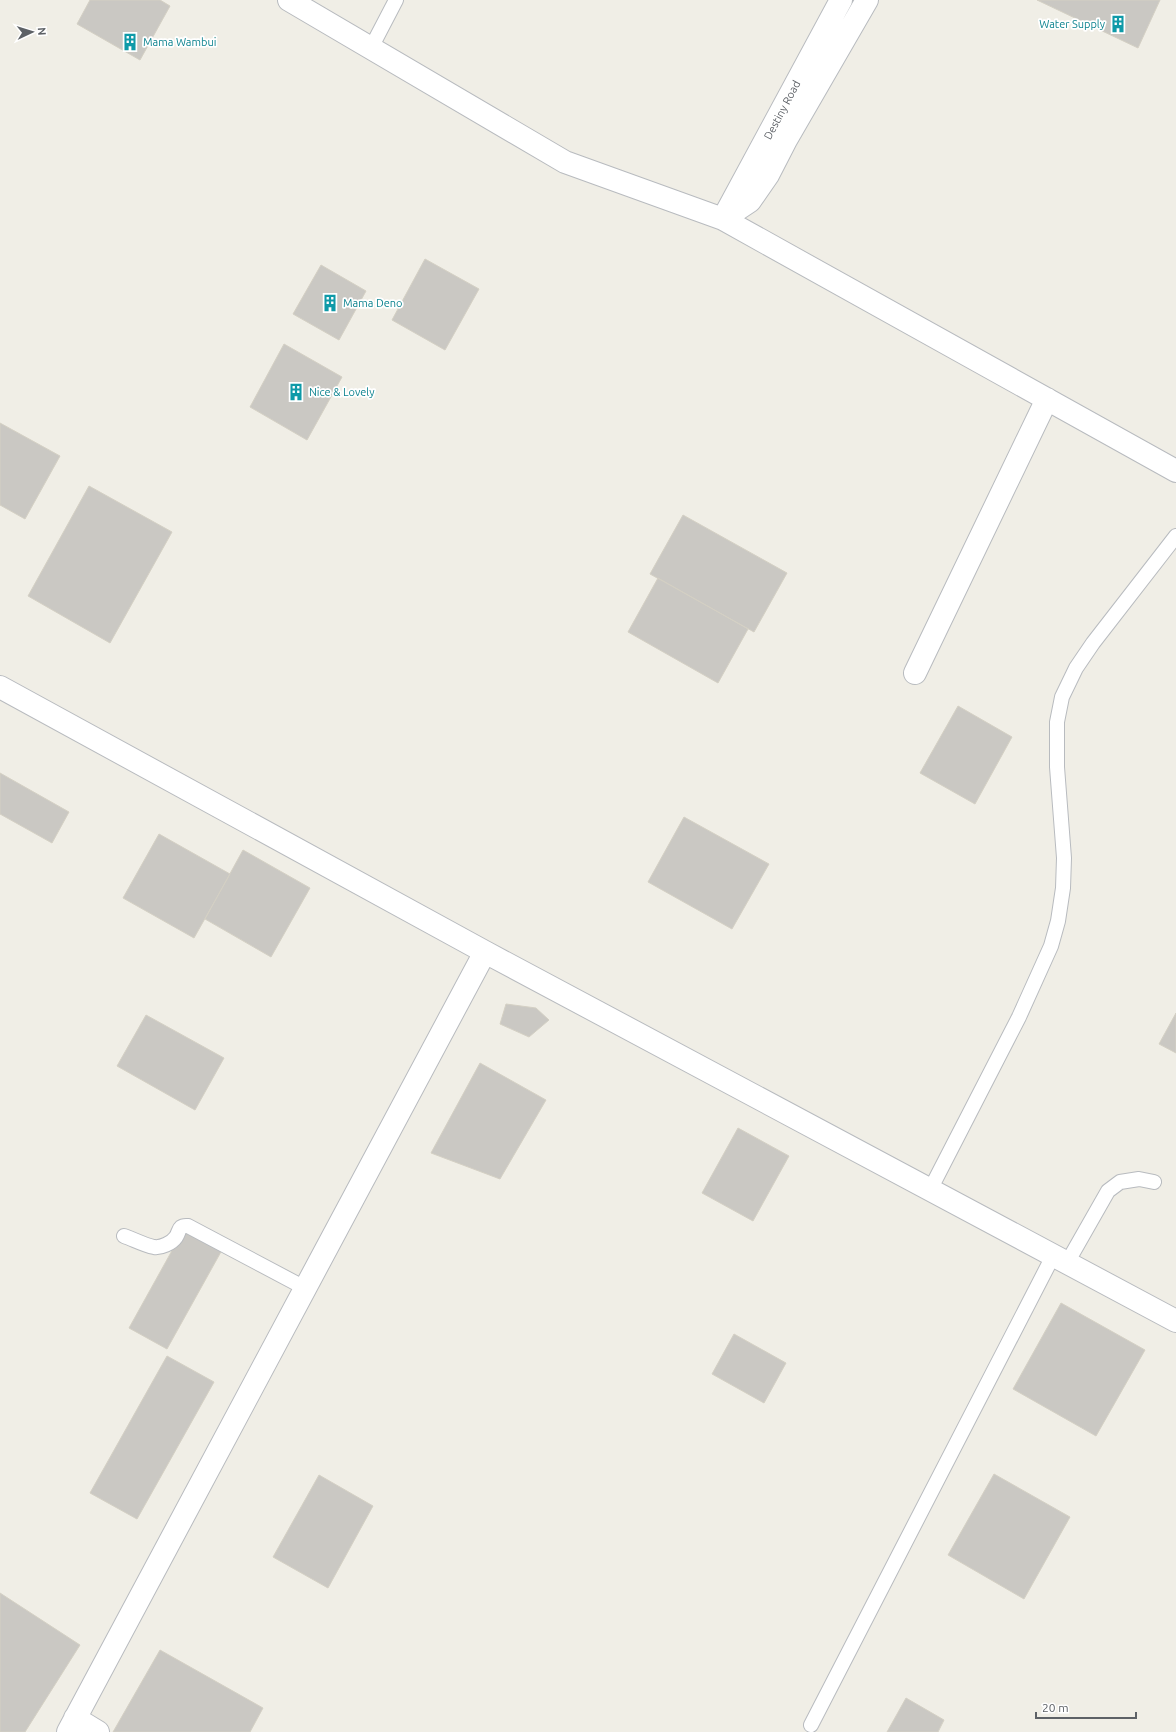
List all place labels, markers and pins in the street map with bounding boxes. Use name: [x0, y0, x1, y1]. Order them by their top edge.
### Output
building icon: Water Supply: [1108, 14, 1128, 34]
place label: Water Supply: [1039, 18, 1106, 30]
building icon: Mama Wambui: [120, 32, 140, 52]
place label: Mama Wambui: [143, 36, 216, 48]
building icon: Mama Deno: [320, 293, 340, 313]
place label: Mama Deno: [343, 297, 402, 309]
building icon: Nice & Lovely: [286, 382, 306, 402]
place label: Nice & Lovely: [309, 386, 375, 398]

